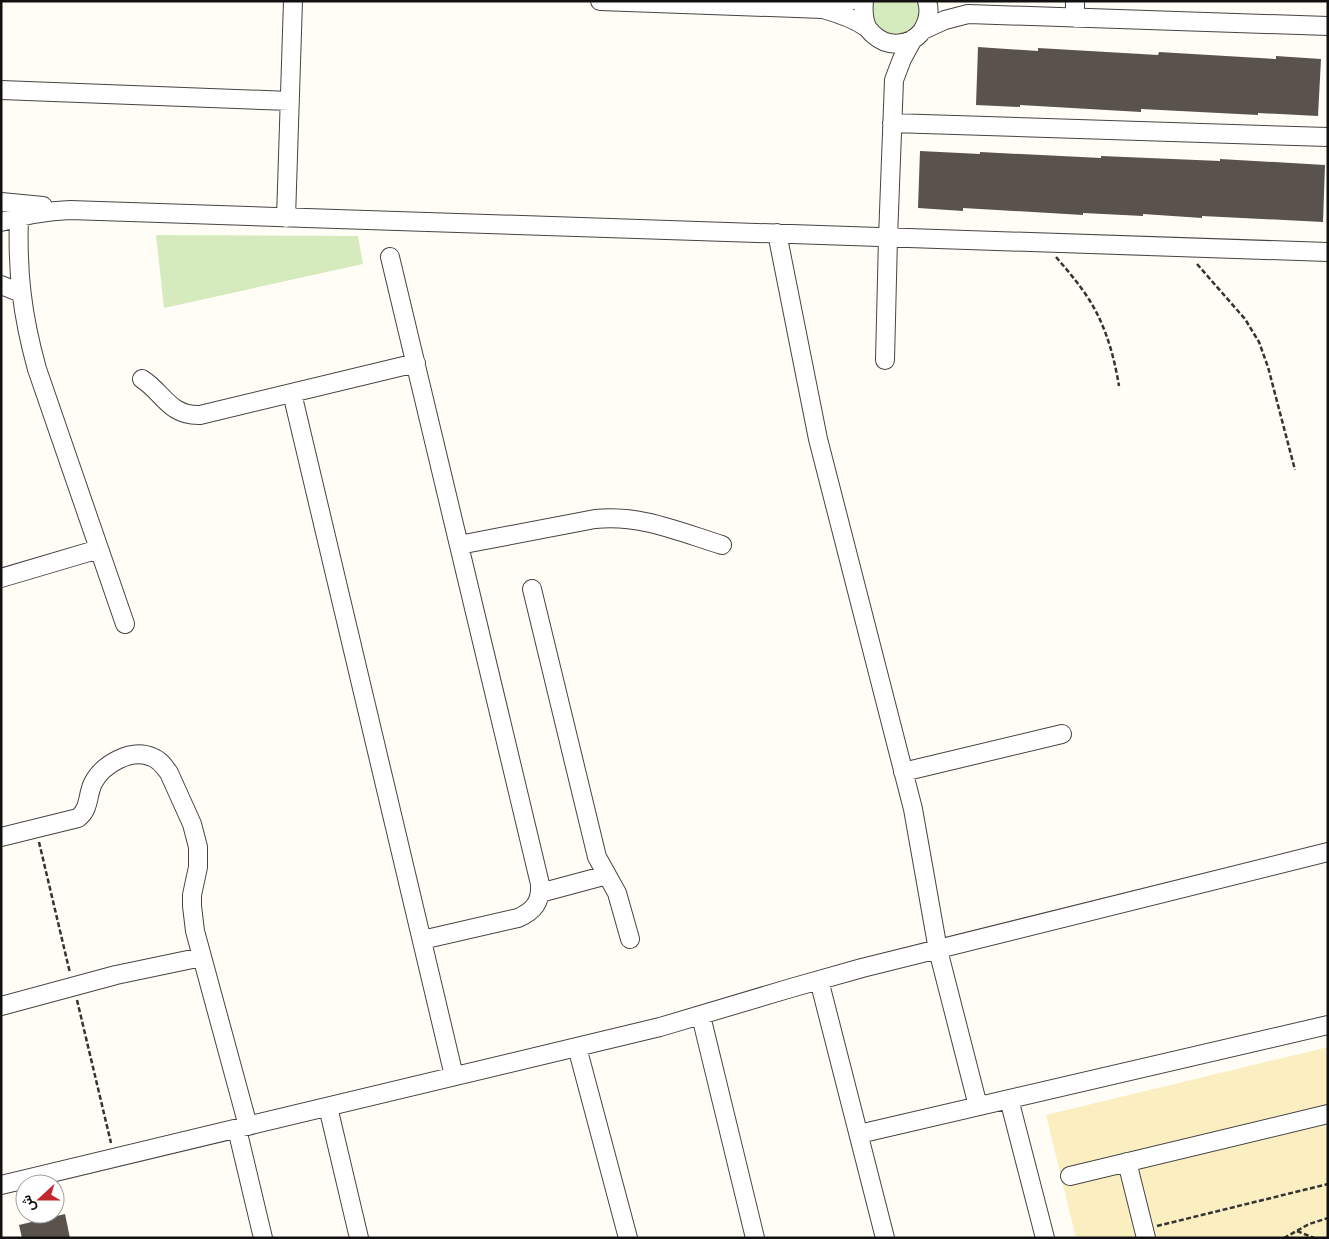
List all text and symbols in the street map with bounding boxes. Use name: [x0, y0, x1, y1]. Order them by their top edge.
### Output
north arrow: [15, 1174, 65, 1224]
text: ش: [16, 1192, 39, 1215]

